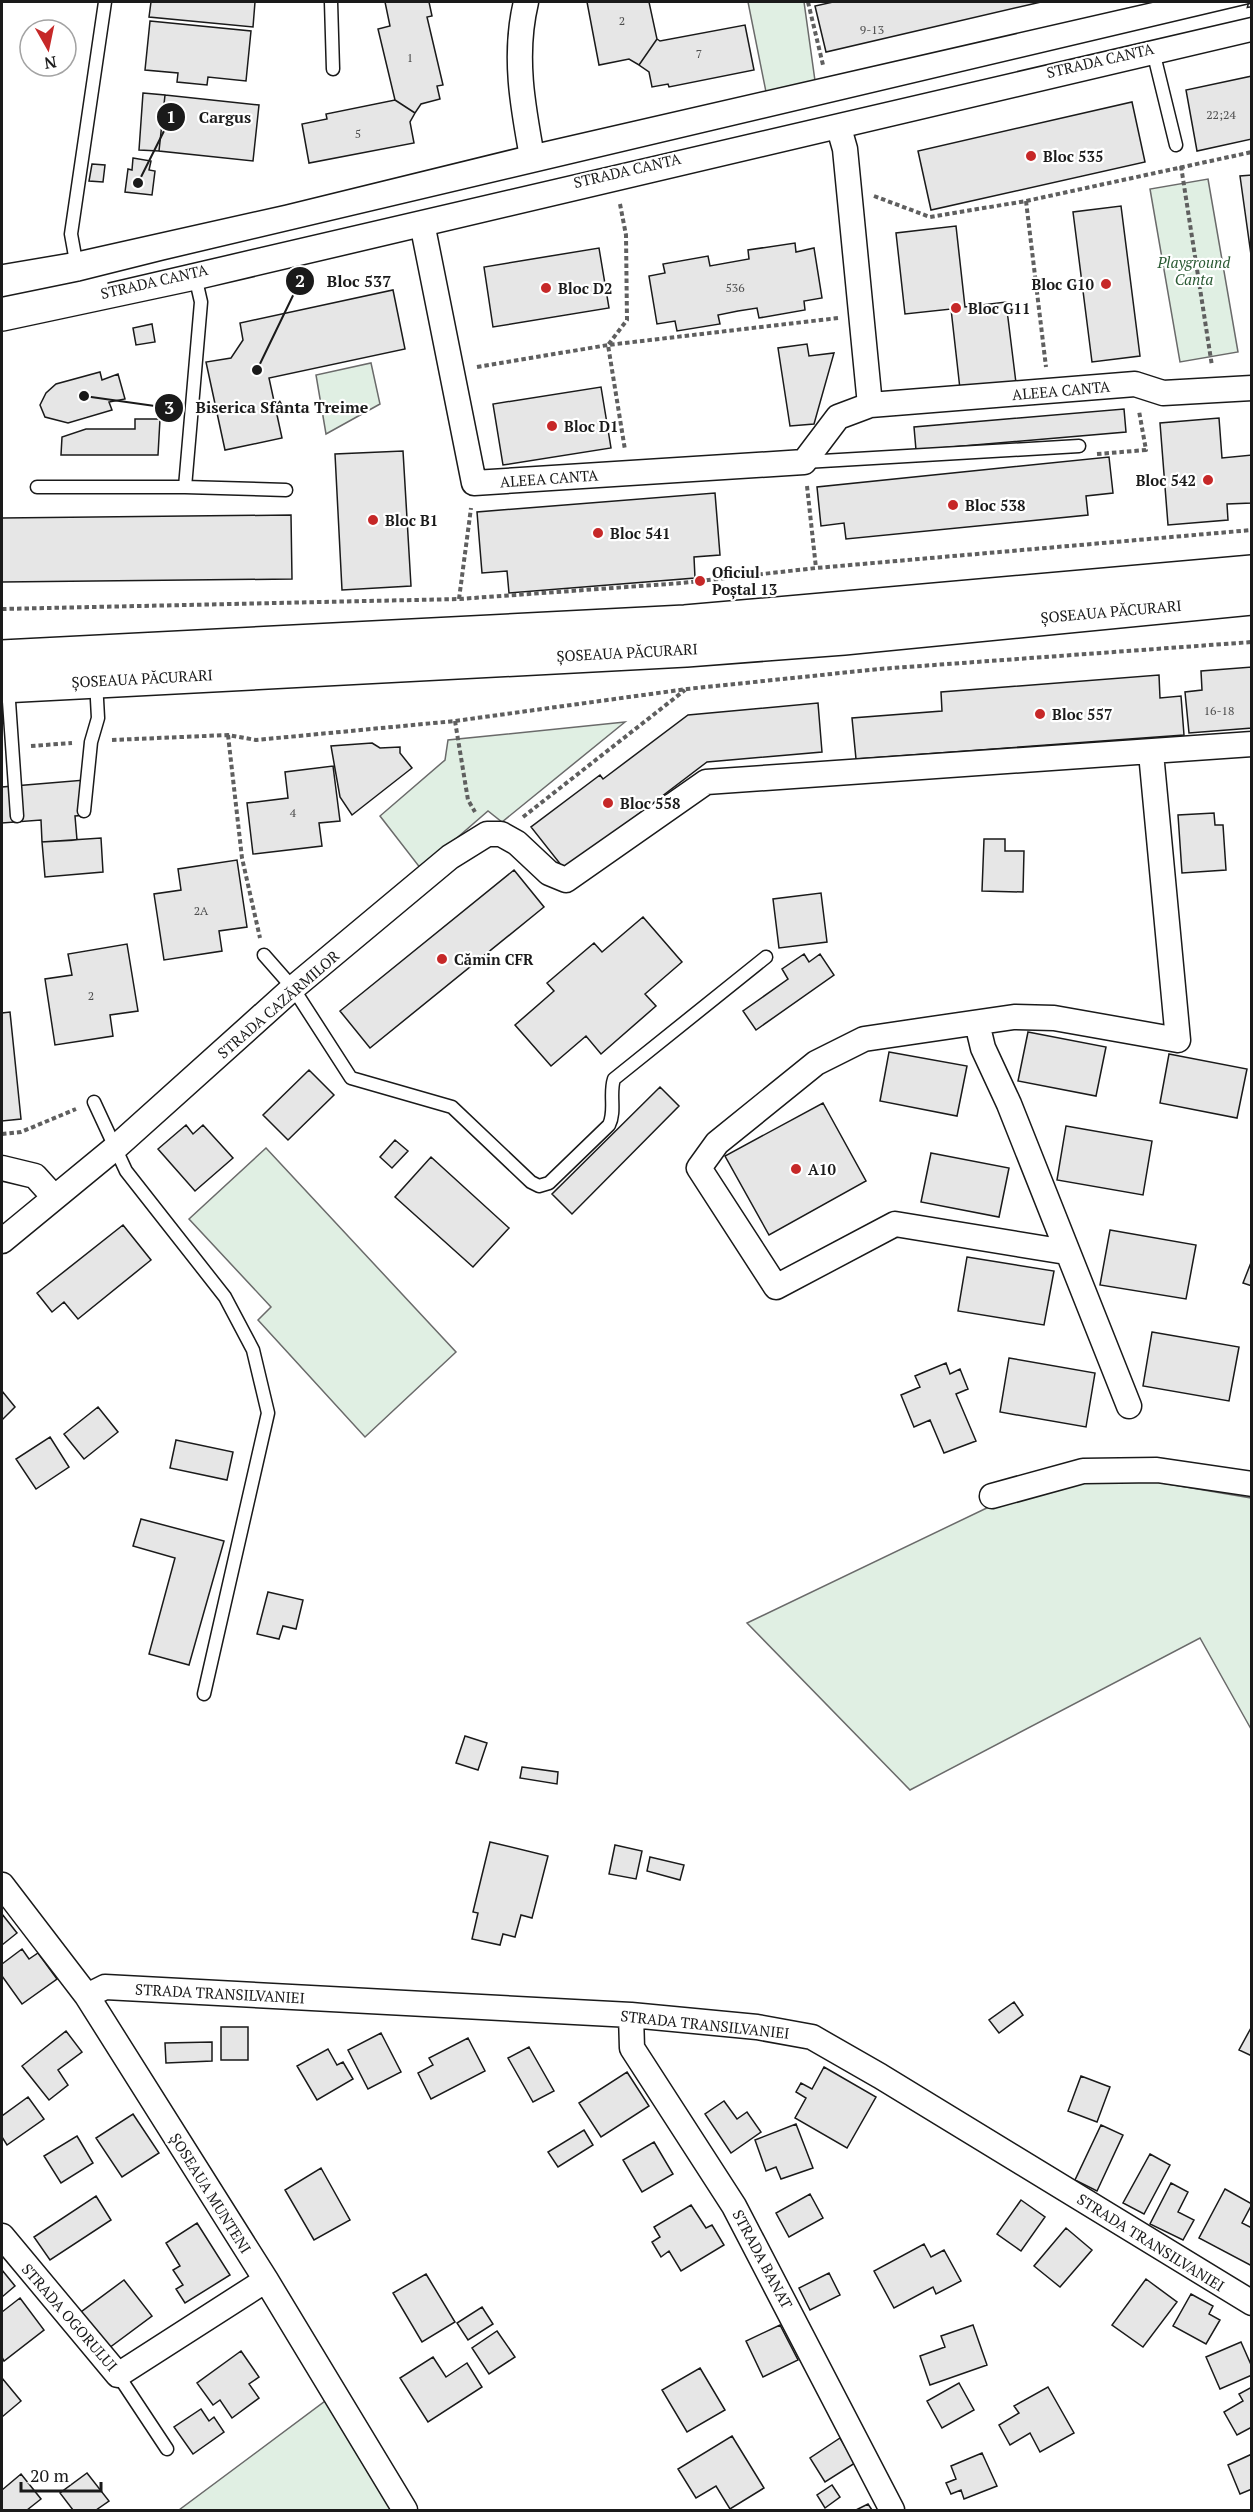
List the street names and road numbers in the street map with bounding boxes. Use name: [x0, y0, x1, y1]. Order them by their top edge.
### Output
street label: STRADA CANTA: [1044, 38, 1156, 82]
street label: STRADA CANTA: [571, 148, 683, 192]
street label: STRADA CANTA: [98, 259, 210, 303]
street label: ALEEA CANTA: [1011, 376, 1112, 404]
street label: ALEEA CANTA: [499, 465, 600, 491]
street label: ȘOSEAUA PĂCURARI: [1040, 595, 1182, 628]
street label: ȘOSEAUA PĂCURARI: [556, 638, 698, 667]
street label: ȘOSEAUA PĂCURARI: [71, 664, 213, 693]
street label: STRADA CAZĂRMILOR: [213, 945, 343, 1062]
street label: STRADA TRANSILVANIEI: [135, 1979, 305, 2007]
street label: STRADA TRANSILVANIEI: [619, 2005, 791, 2043]
street label: ȘOSEAUA MUNTENI: [165, 2129, 256, 2257]
street label: STRADA TRANSILVANIEI: [1074, 2188, 1228, 2296]
street label: STRADA BANAT: [729, 2206, 797, 2312]
street label: STRADA OGORULUI: [18, 2259, 122, 2375]

